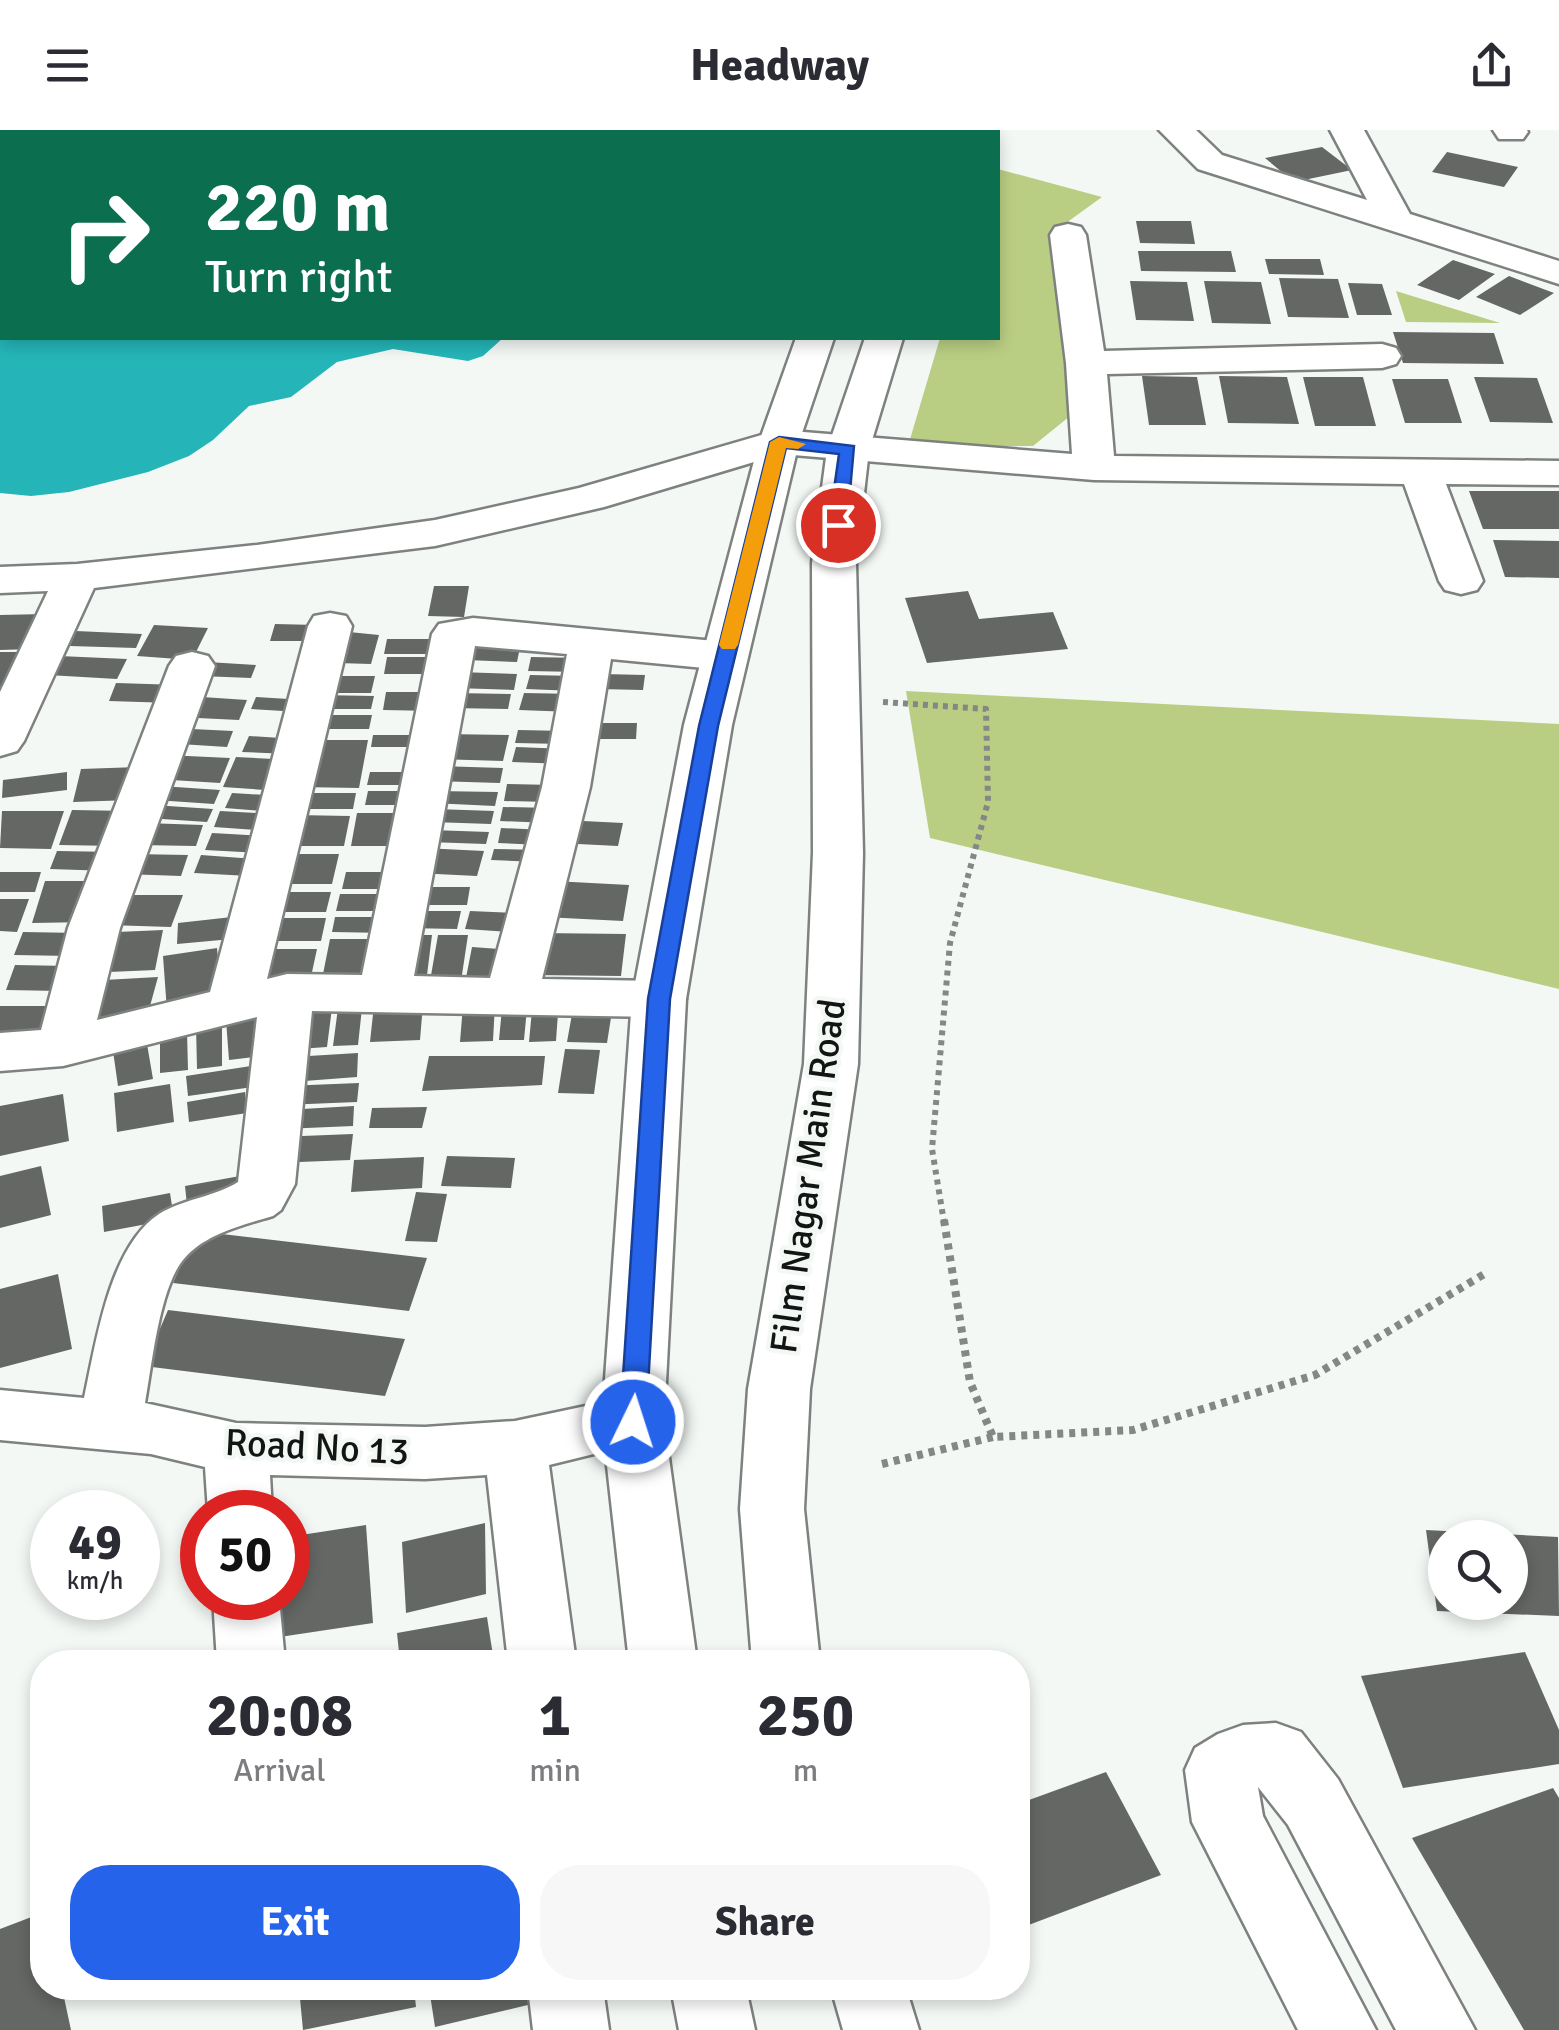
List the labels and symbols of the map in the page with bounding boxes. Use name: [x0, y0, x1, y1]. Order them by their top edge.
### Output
pin: [796, 483, 881, 568]
street label: Film Nagar Main Road: [760, 996, 856, 1356]
position arrow: [581, 1370, 685, 1474]
street label: Road No 13: [224, 1419, 410, 1475]
speed limit sign: 50: [180, 1490, 310, 1620]

